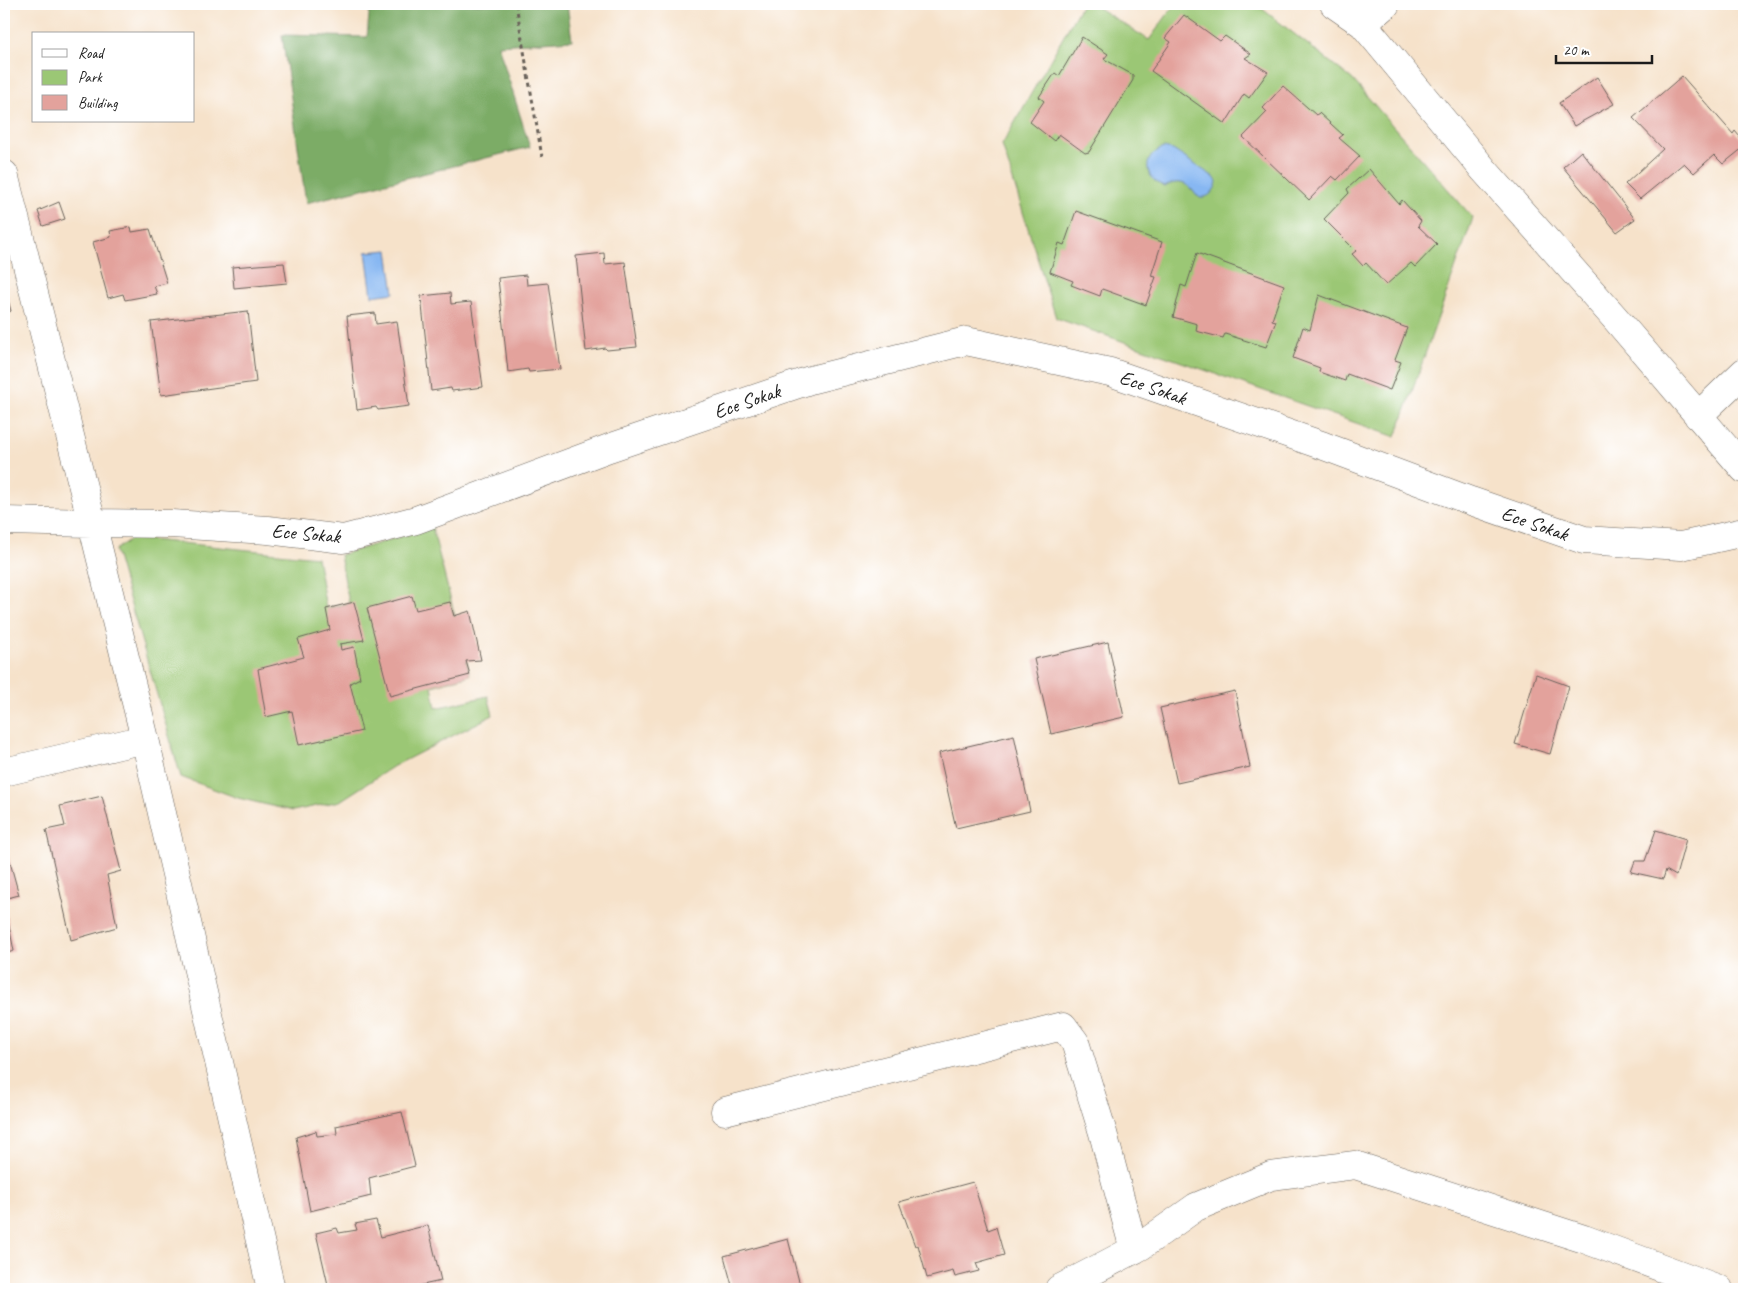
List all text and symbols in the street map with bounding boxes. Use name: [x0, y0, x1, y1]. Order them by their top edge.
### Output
legend: [32, 32, 195, 122]
scale bar: [1556, 32, 1652, 64]
text: 20 m: [1563, 41, 1590, 60]
text: Road: [78, 44, 105, 63]
text: Park: [78, 68, 103, 87]
text: Building: [78, 94, 118, 113]
street label: Ece Sokak: [1116, 364, 1191, 411]
street label: Ece Sokak: [711, 378, 785, 424]
street label: Ece Sokak: [1498, 500, 1573, 547]
street label: Ece Sokak: [271, 518, 343, 549]

